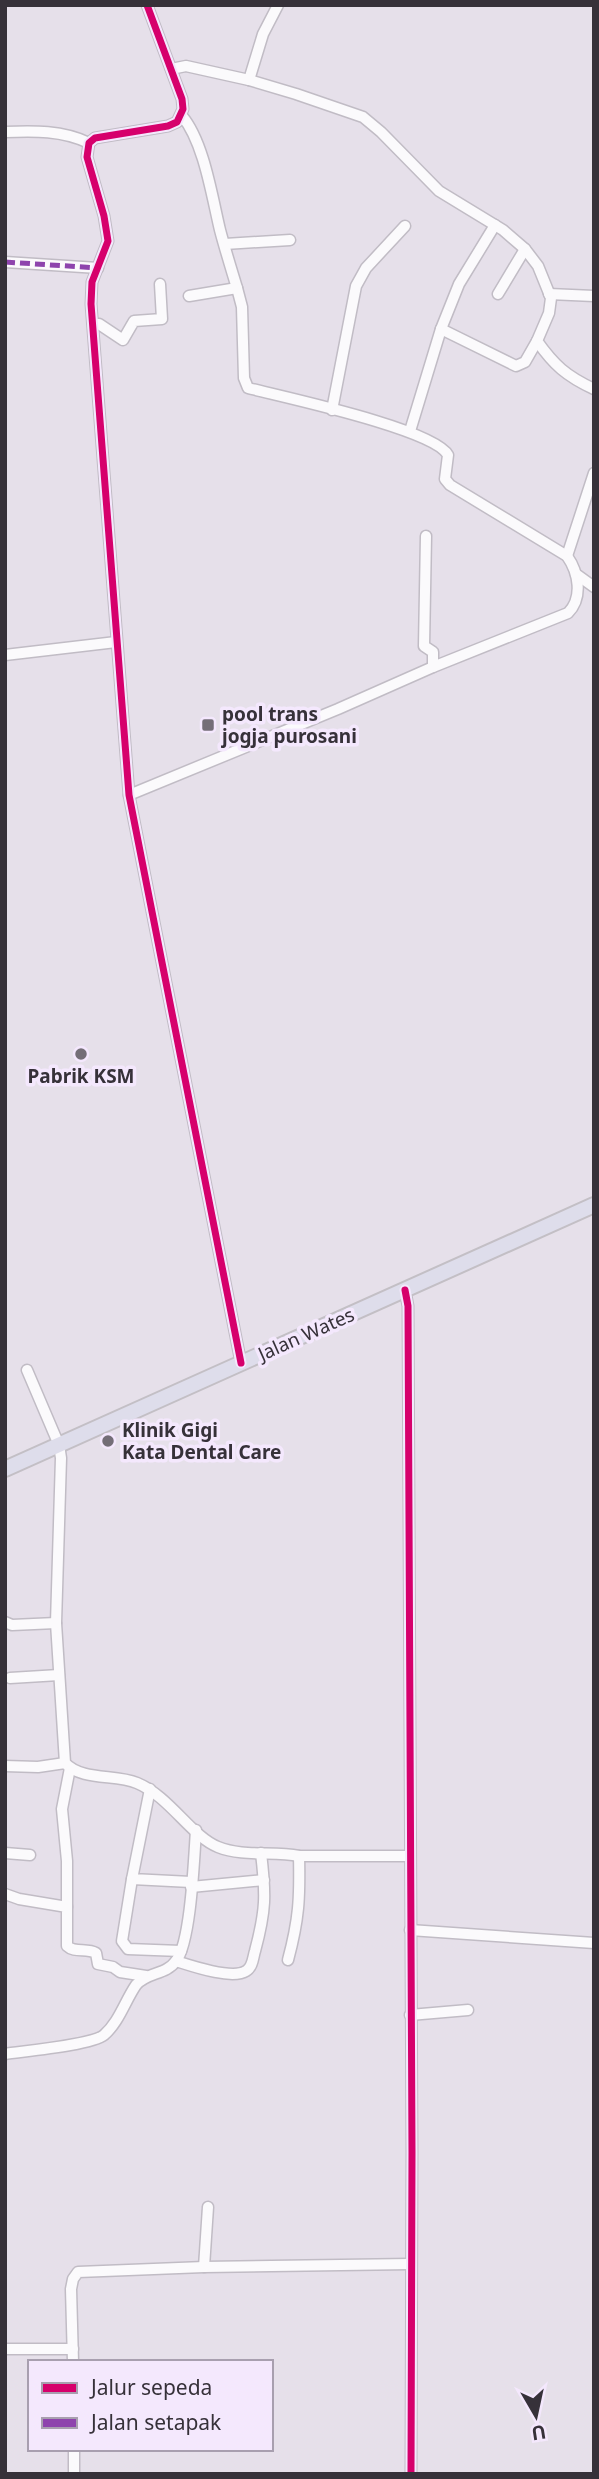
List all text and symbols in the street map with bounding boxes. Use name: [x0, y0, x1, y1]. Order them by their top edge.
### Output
place label: pool trans jogja purosani: [221, 701, 357, 749]
marker: pool trans jogja purosani: [200, 717, 216, 733]
marker: Pabrik KSM: [73, 1046, 89, 1062]
place label: Pabrik KSM: [27, 1063, 135, 1089]
street label: Jalan Wates: [252, 1301, 358, 1368]
place label: Klinik Gigi Kata Dental Care: [122, 1417, 281, 1465]
marker: Klinik Gigi Kata Dental Care: [100, 1433, 116, 1449]
legend: [28, 2360, 273, 2451]
text: Jalur sepeda: [89, 2373, 212, 2401]
north arrow: [501, 2381, 571, 2451]
text: Jalan setapak: [89, 2408, 222, 2436]
text: U: [530, 2419, 548, 2447]

